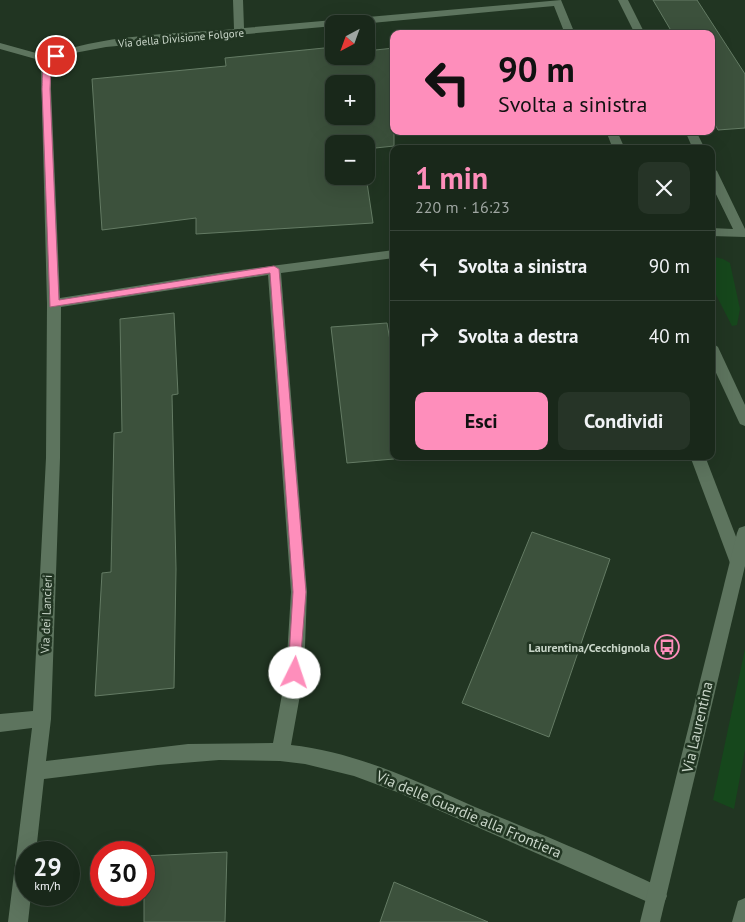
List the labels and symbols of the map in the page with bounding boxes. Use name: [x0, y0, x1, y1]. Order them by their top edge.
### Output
north arrow: [325, 15, 375, 65]
street label: Via della Divisione Folgore: [117, 25, 245, 51]
pin: [35, 35, 77, 77]
street label: Via dei Lancieri: [37, 574, 55, 655]
bus stop icon: Laurentina/Cecchignola: [654, 634, 680, 660]
place label: Laurentina/Cecchignola: [529, 640, 650, 655]
position arrow: [268, 646, 320, 698]
street label: Via Laurentina: [677, 680, 717, 775]
street label: Via delle Guardie alla Frontiera: [373, 766, 565, 862]
speed limit sign: 30: [90, 841, 155, 906]

